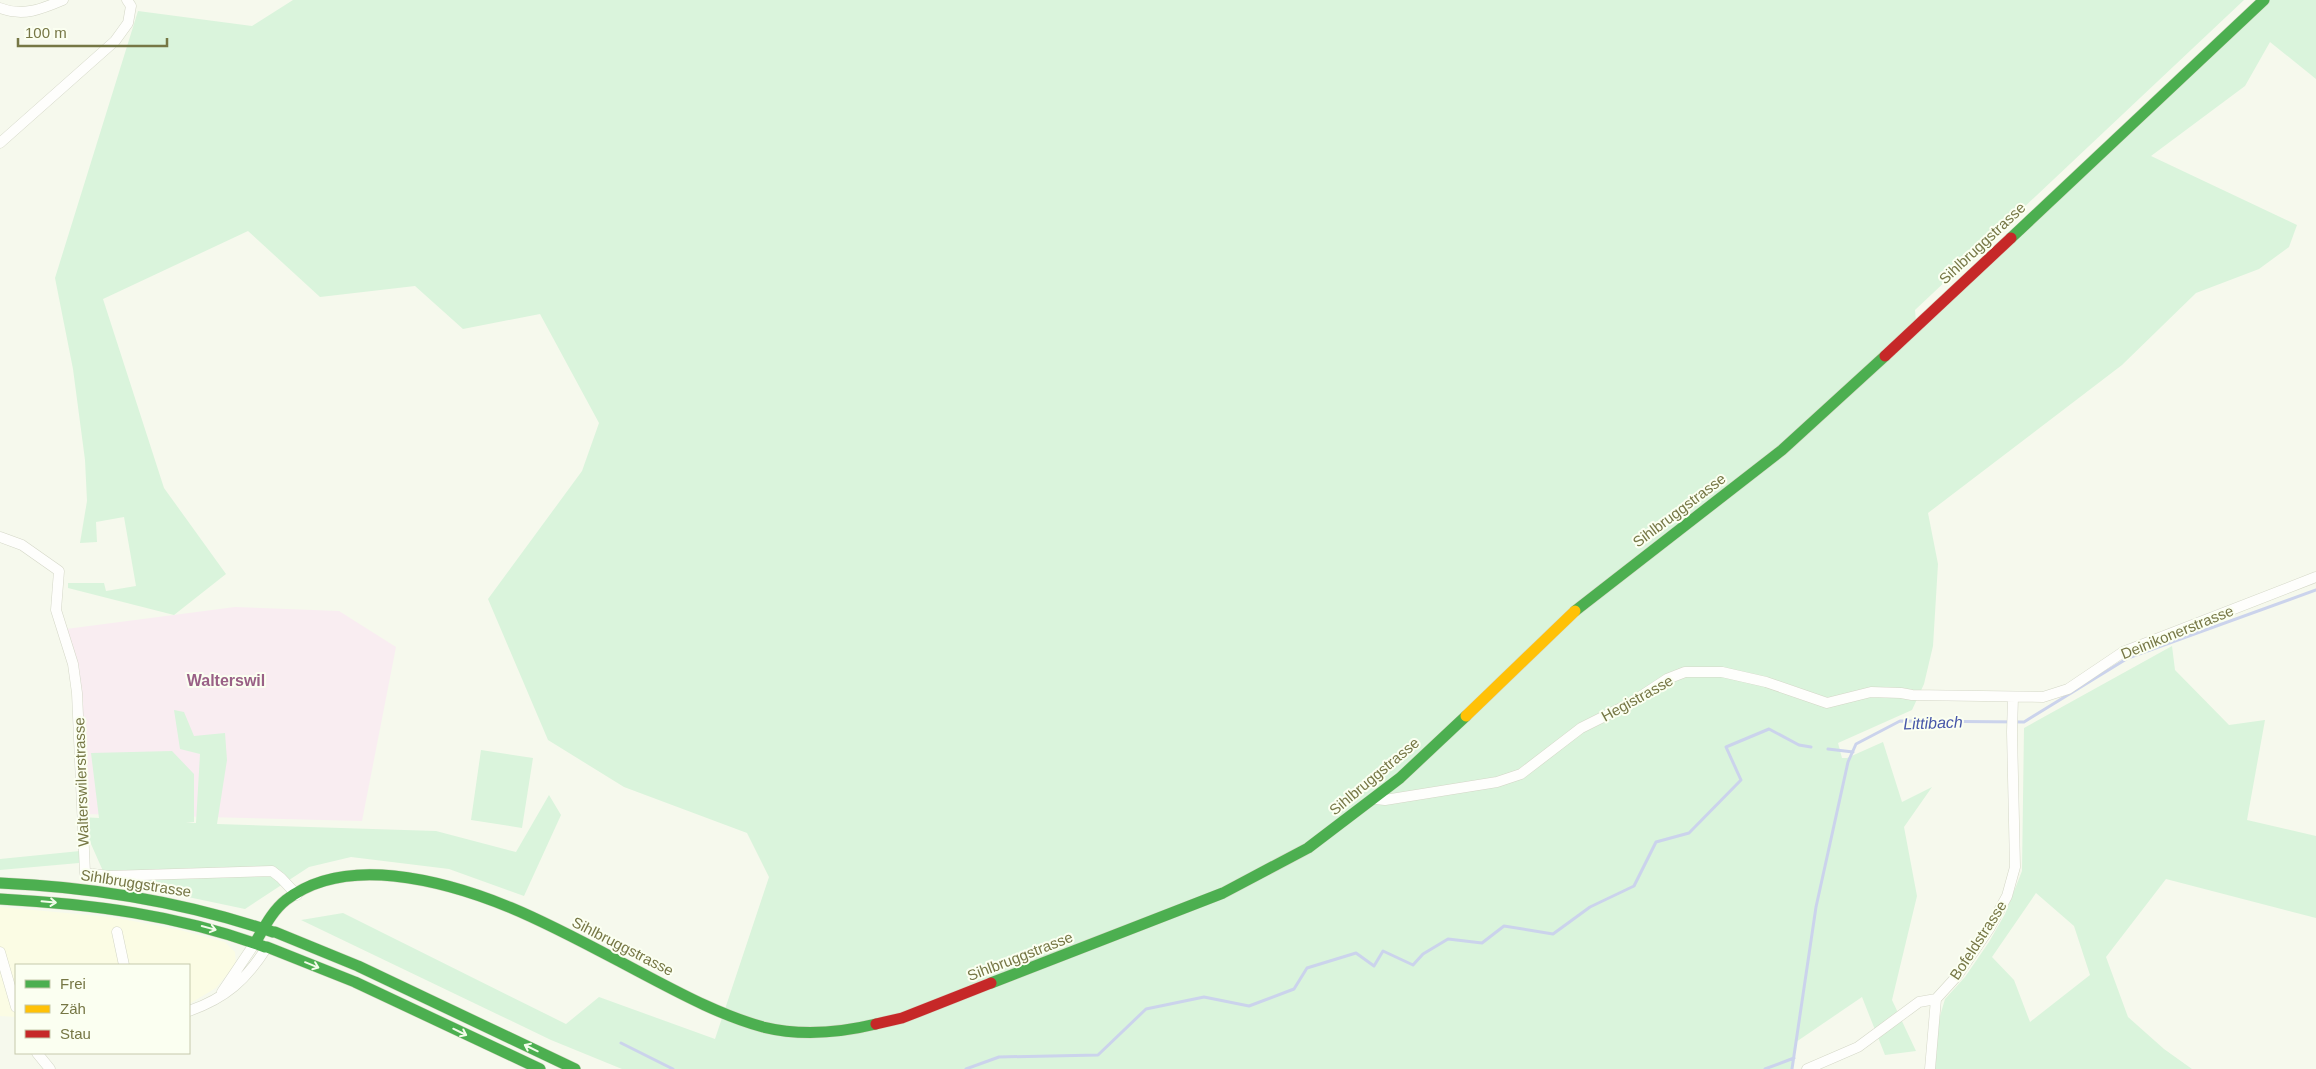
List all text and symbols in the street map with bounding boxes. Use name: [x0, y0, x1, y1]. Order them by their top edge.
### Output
scale bar: [18, 15, 166, 47]
text: 100 m: [25, 24, 67, 41]
street label: Sihlbruggstrasse: [1935, 199, 2029, 287]
street label: Sihlbruggstrasse: [1629, 470, 1729, 550]
street label: Deinikonerstrasse: [2118, 602, 2236, 662]
street label: Hegistrasse: [1598, 671, 1676, 725]
district label: Walterswil: [187, 672, 265, 689]
water label: Littibach: [1903, 713, 1963, 733]
street label: Walterswilerstrasse: [70, 717, 92, 847]
street label: Sihlbruggstrasse: [1326, 734, 1422, 818]
street label: Sihlbruggstrasse: [79, 866, 193, 900]
one-way arrow: [40, 897, 56, 906]
street label: Bofeldstrasse: [1946, 897, 2010, 983]
street label: Sihlbruggstrasse: [569, 913, 677, 979]
one-way arrow: [200, 924, 216, 933]
street label: Sihlbruggstrasse: [965, 928, 1075, 984]
one-way arrow: [304, 960, 319, 970]
legend: [15, 964, 190, 1054]
text: Frei: [60, 975, 86, 992]
text: Zäh: [60, 1000, 86, 1017]
text: Stau: [60, 1025, 91, 1042]
one-way arrow: [452, 1028, 467, 1037]
one-way arrow: [523, 1043, 538, 1053]

